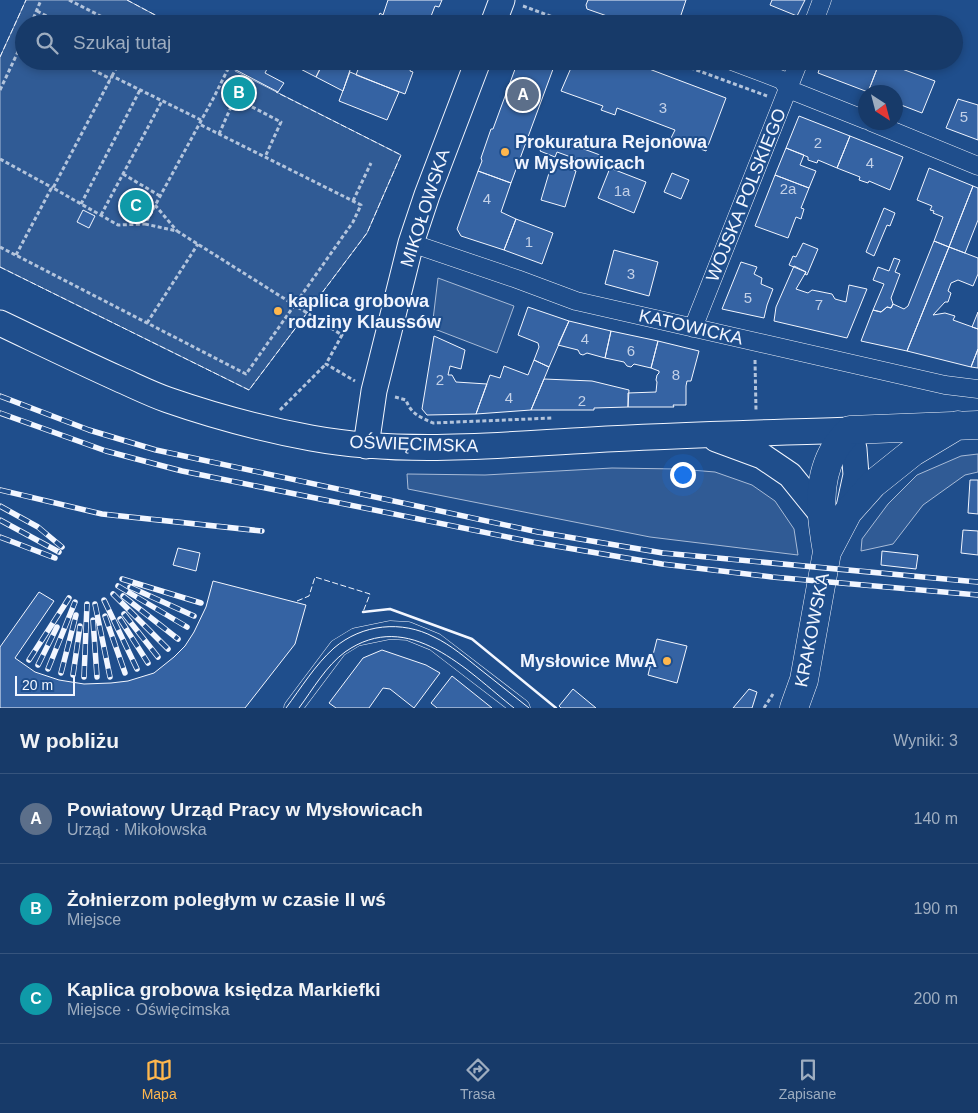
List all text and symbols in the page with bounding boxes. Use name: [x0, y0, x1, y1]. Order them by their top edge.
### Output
search box: [15, 15, 963, 70]
icon: search: [33, 29, 61, 57]
text: Szukaj tutaj: [73, 32, 171, 53]
pin: B: [223, 74, 255, 112]
pin: A: [507, 76, 539, 114]
north arrow: [858, 85, 903, 130]
house number: 3: [659, 99, 667, 116]
street label: WOJSKA POLSKIEGO: [702, 105, 790, 285]
house number: 5: [960, 108, 968, 125]
place label: Prokuratura Rejonowa w Mysłowicach: [514, 132, 708, 173]
house number: 2: [814, 134, 822, 151]
street label: MIKOŁOWSKA: [396, 146, 454, 270]
marker: Prokuratura Rejonowa w Mysłowicach: [499, 146, 511, 158]
house number: 4: [866, 154, 874, 171]
house number: 2a: [780, 180, 797, 197]
house number: 1a: [614, 182, 631, 199]
pin: C: [120, 187, 152, 225]
house number: 4: [483, 190, 491, 207]
house number: 1: [525, 233, 533, 250]
house number: 3: [627, 265, 635, 282]
house number: 5: [744, 289, 752, 306]
place label: kaplica grobowa rodziny Klaussów: [288, 291, 442, 332]
house number: 7: [815, 296, 823, 313]
marker: kaplica grobowa rodziny Klaussów: [272, 305, 284, 317]
street label: KATOWICKA: [637, 305, 745, 349]
house number: 4: [581, 330, 589, 347]
house number: 6: [627, 342, 635, 359]
house number: 8: [672, 366, 680, 383]
house number: 2: [436, 371, 444, 388]
house number: 4: [505, 389, 513, 406]
house number: 2: [578, 392, 586, 409]
street label: OŚWIĘCIMSKA: [349, 431, 479, 456]
your location: [670, 462, 696, 488]
street label: KRAKOWSKA: [791, 571, 833, 689]
place label: Mysłowice MwA: [520, 651, 657, 671]
marker: Mysłowice MwA: [661, 655, 673, 667]
scale bar: [15, 673, 75, 696]
text: 20 m: [22, 677, 53, 693]
text: W pobliżu: [20, 729, 119, 752]
text: Wyniki: 3: [893, 732, 958, 749]
text: Powiatowy Urząd Pracy w Mysłowicach: [67, 799, 423, 820]
text: A: [30, 810, 42, 827]
text: 140 m: [914, 810, 958, 827]
text: Urząd · Mikołowska: [67, 821, 207, 838]
text: Żołnierzom poległym w czasie II wś: [67, 889, 386, 910]
text: B: [30, 900, 42, 917]
text: 190 m: [914, 900, 958, 917]
text: Miejsce: [67, 911, 121, 928]
text: Kaplica grobowa księdza Markiefki: [67, 979, 381, 1000]
text: C: [30, 990, 42, 1007]
text: 200 m: [914, 990, 958, 1007]
text: Miejsce · Oświęcimska: [67, 1001, 230, 1018]
tab: Mapa: [142, 1056, 177, 1102]
tab: Trasa: [460, 1056, 495, 1102]
tab: Zapisane: [779, 1056, 836, 1102]

